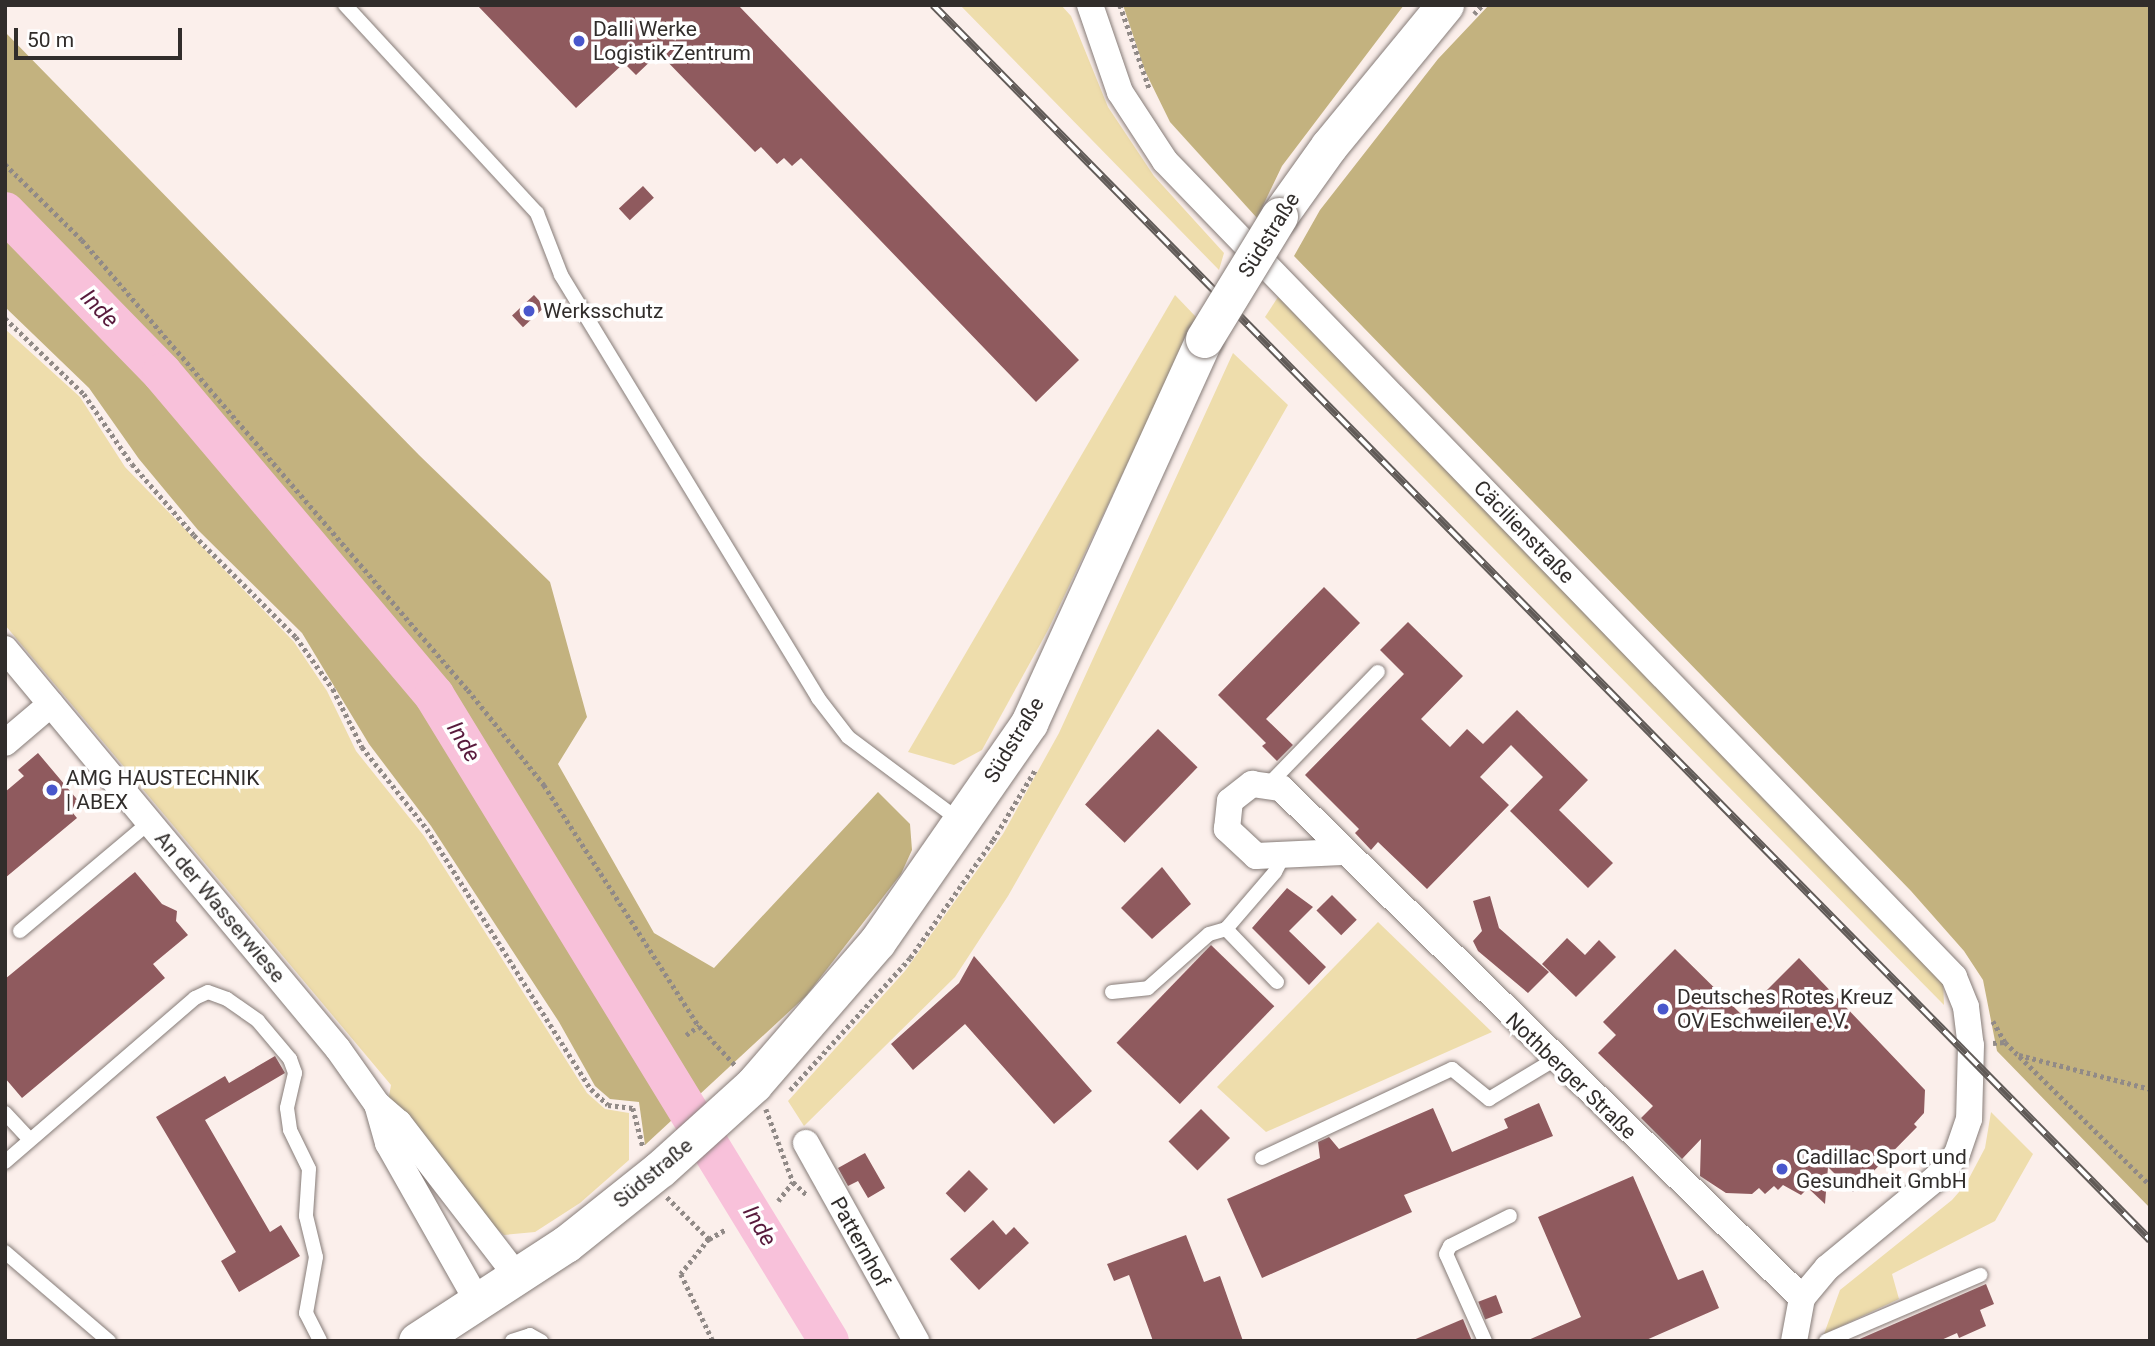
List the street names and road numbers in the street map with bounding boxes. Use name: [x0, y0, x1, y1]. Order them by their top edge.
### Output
street label: Südstraße: [1233, 188, 1305, 282]
street label: Cäcilienstraße: [1469, 475, 1579, 589]
street label: Südstraße: [979, 693, 1049, 787]
street label: An der Wasserwiese: [149, 826, 291, 988]
street label: Nothberger Straße: [1501, 1007, 1641, 1145]
street label: Südstraße: [608, 1133, 698, 1213]
street label: Patternhof: [825, 1193, 895, 1291]

